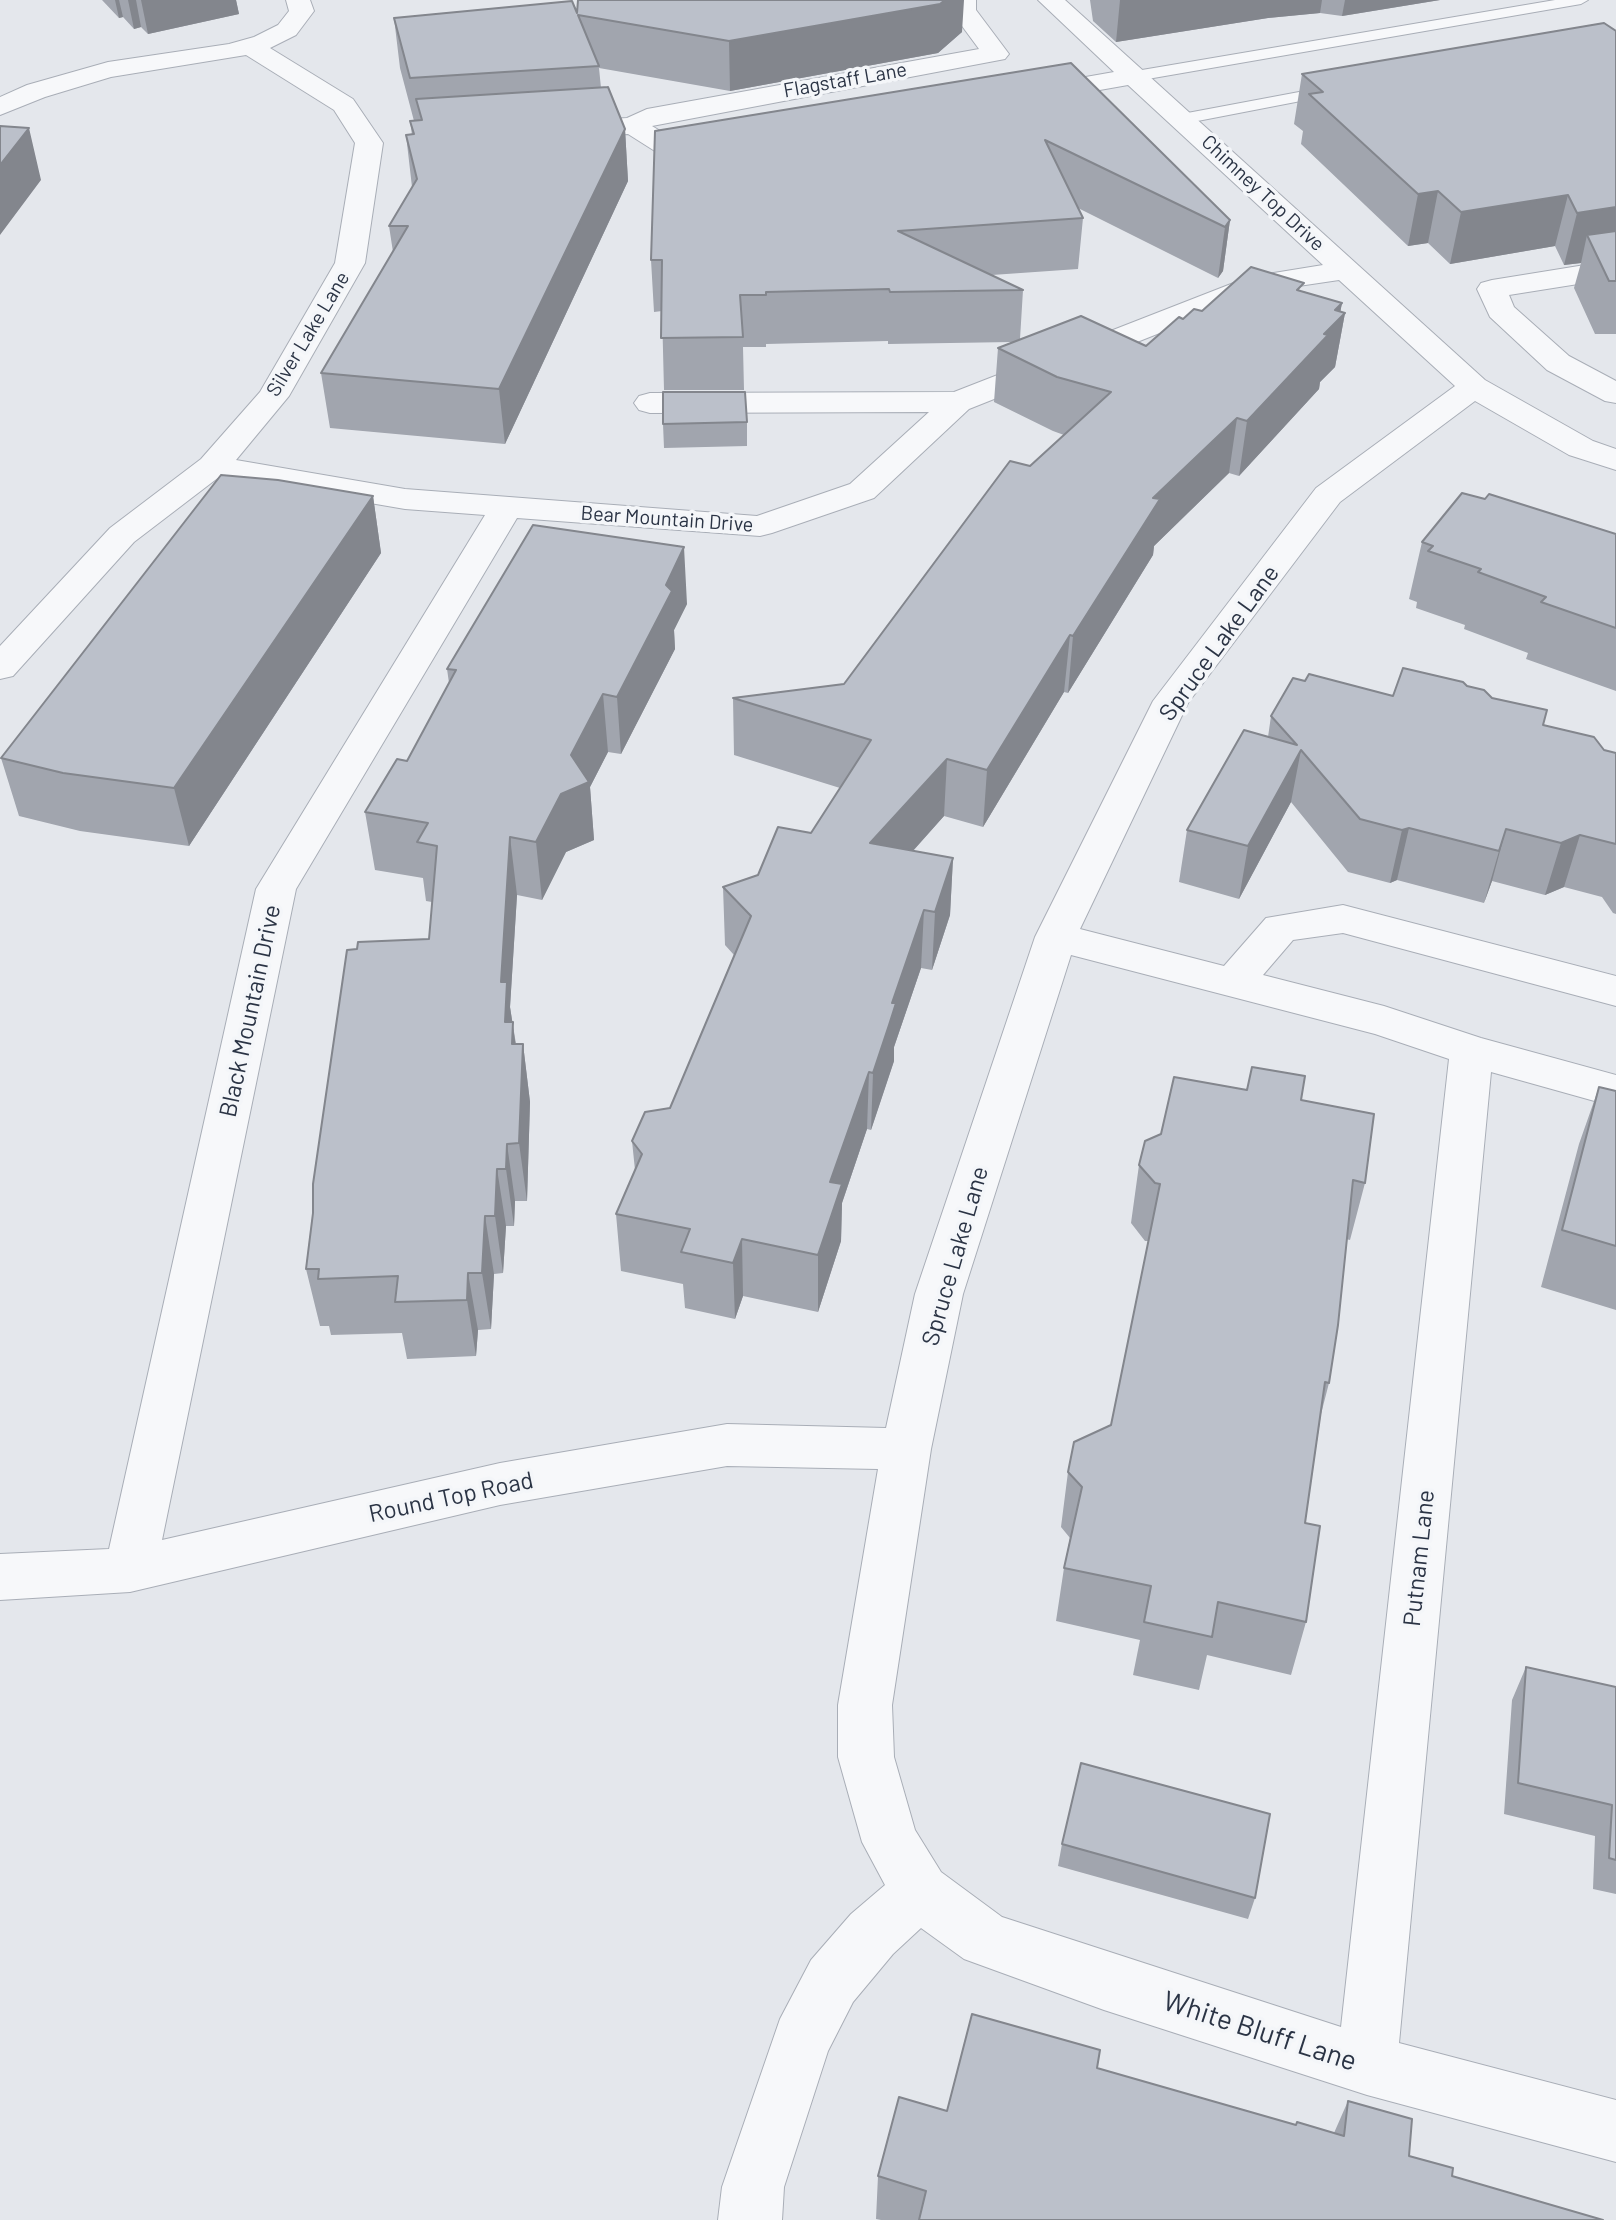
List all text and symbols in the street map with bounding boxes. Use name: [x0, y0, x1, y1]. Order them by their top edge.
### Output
street label: Flagstaff Lane: [781, 57, 909, 103]
street label: Chimney Top Drive: [1197, 130, 1329, 256]
street label: Silver Lake Lane: [261, 267, 355, 401]
street label: Bear Mountain Drive: [580, 501, 754, 537]
street label: Spruce Lake Lane: [1153, 560, 1285, 726]
street label: Black Mountain Drive: [213, 902, 287, 1120]
street label: Spruce Lake Lane: [916, 1163, 994, 1349]
street label: Round Top Road: [366, 1466, 536, 1528]
street label: Putnam Lane: [1398, 1488, 1440, 1628]
street label: White Bluff Lane: [1159, 1984, 1361, 2078]

